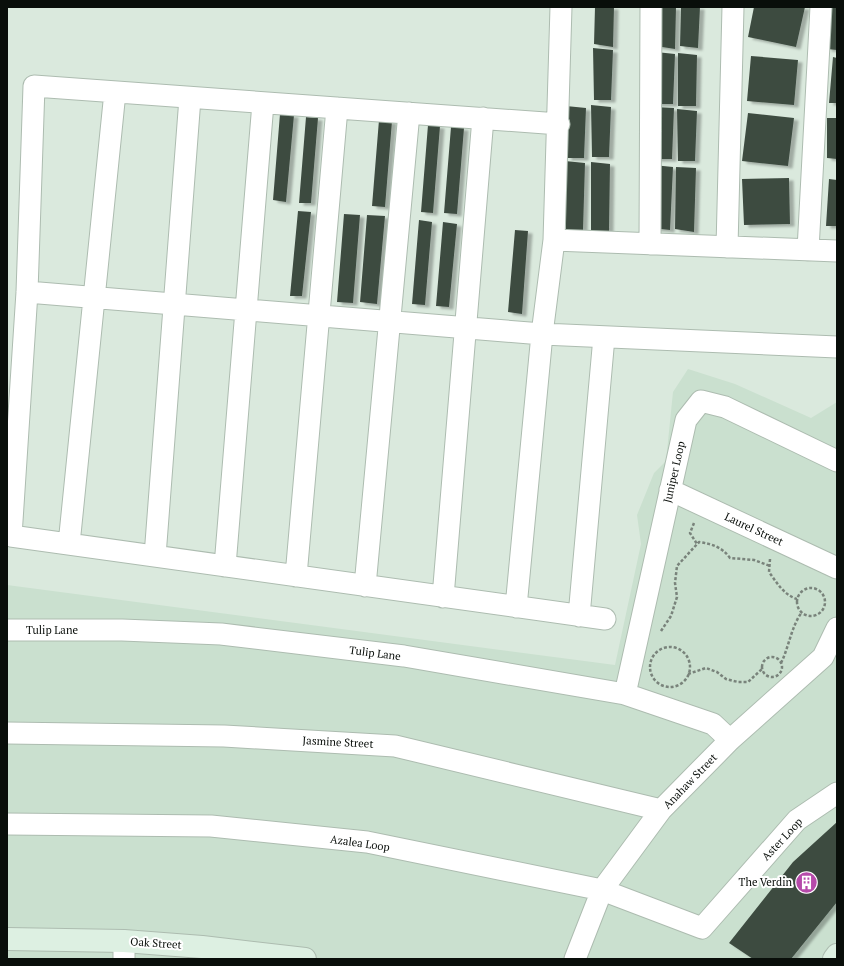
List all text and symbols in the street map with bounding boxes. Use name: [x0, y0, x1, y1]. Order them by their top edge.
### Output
street label: Juniper Loop: [660, 440, 688, 504]
street label: Laurel Street: [722, 509, 786, 549]
street label: Tulip Lane: [26, 623, 78, 637]
street label: Tulip Lane: [348, 643, 402, 663]
street label: Jasmine Street: [302, 733, 374, 751]
street label: Anahaw Street: [660, 750, 720, 812]
street label: Aster Loop: [759, 815, 805, 863]
street label: Azalea Loop: [329, 832, 391, 854]
building icon: The Verdin: [794, 869, 820, 895]
place label: The Verdin: [739, 875, 792, 889]
street label: Oak Street: [130, 934, 182, 952]

